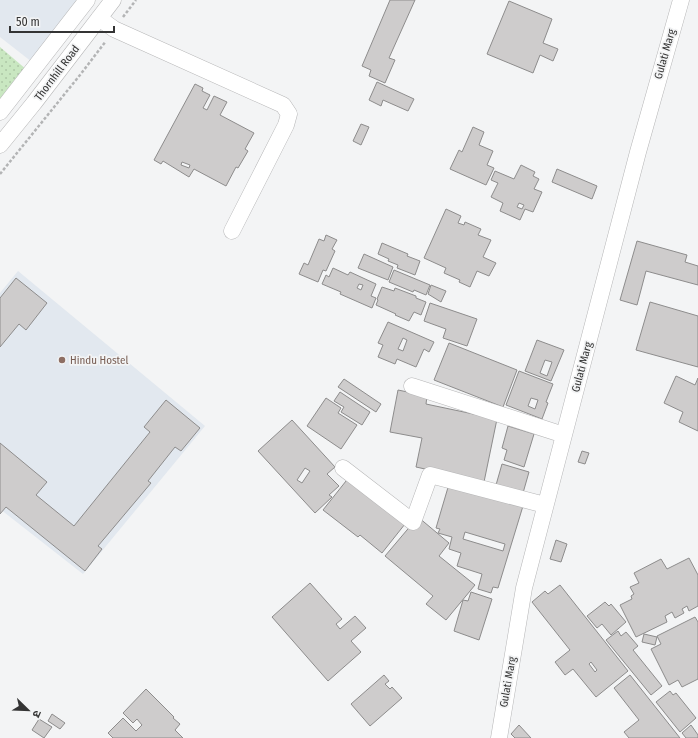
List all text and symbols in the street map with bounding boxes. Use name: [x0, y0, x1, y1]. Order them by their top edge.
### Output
scale bar: [10, 8, 114, 34]
text: 50 m: [16, 15, 40, 29]
street label: Gulati Marg: [652, 27, 679, 80]
street label: Thornhill Road: [32, 43, 82, 103]
street label: Gulati Marg: [569, 340, 595, 393]
place label: Hindu Hostel: [70, 354, 128, 367]
marker: Hindu Hostel: [57, 355, 67, 365]
street label: Gulati Marg: [497, 655, 519, 708]
north arrow: [8, 690, 48, 730]
text: उ: [29, 708, 44, 720]

